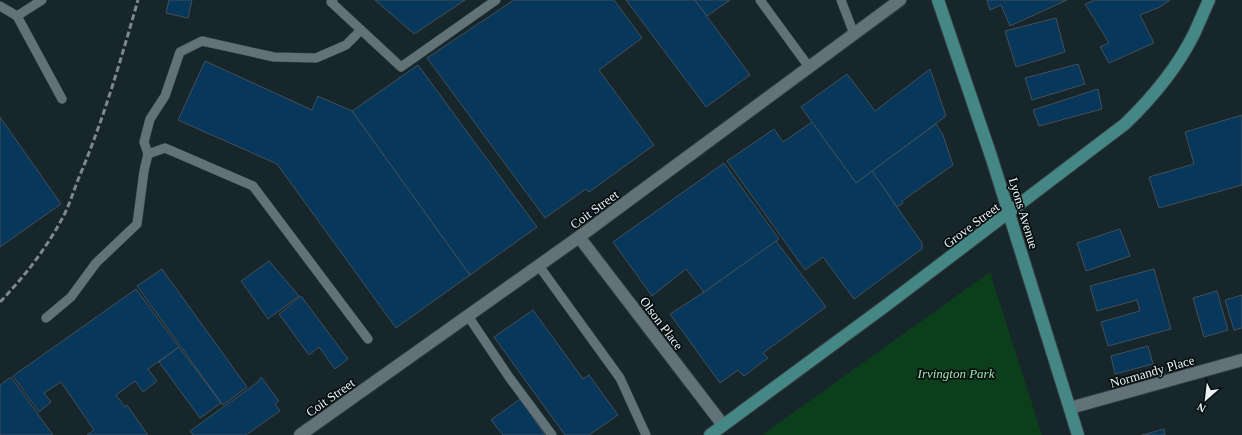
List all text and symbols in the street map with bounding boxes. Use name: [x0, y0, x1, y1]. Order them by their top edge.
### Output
street label: Lyons Avenue: [1006, 176, 1042, 251]
street label: Coit Street: [567, 187, 622, 232]
street label: Grove Street: [940, 199, 1003, 251]
street label: Olson Place: [637, 294, 687, 353]
street label: Normandy Place: [1108, 352, 1196, 391]
park label: Irvington Park: [917, 366, 995, 381]
street label: Coit Street: [303, 375, 358, 420]
north arrow: [1186, 379, 1226, 419]
text: N: [1195, 401, 1208, 415]

